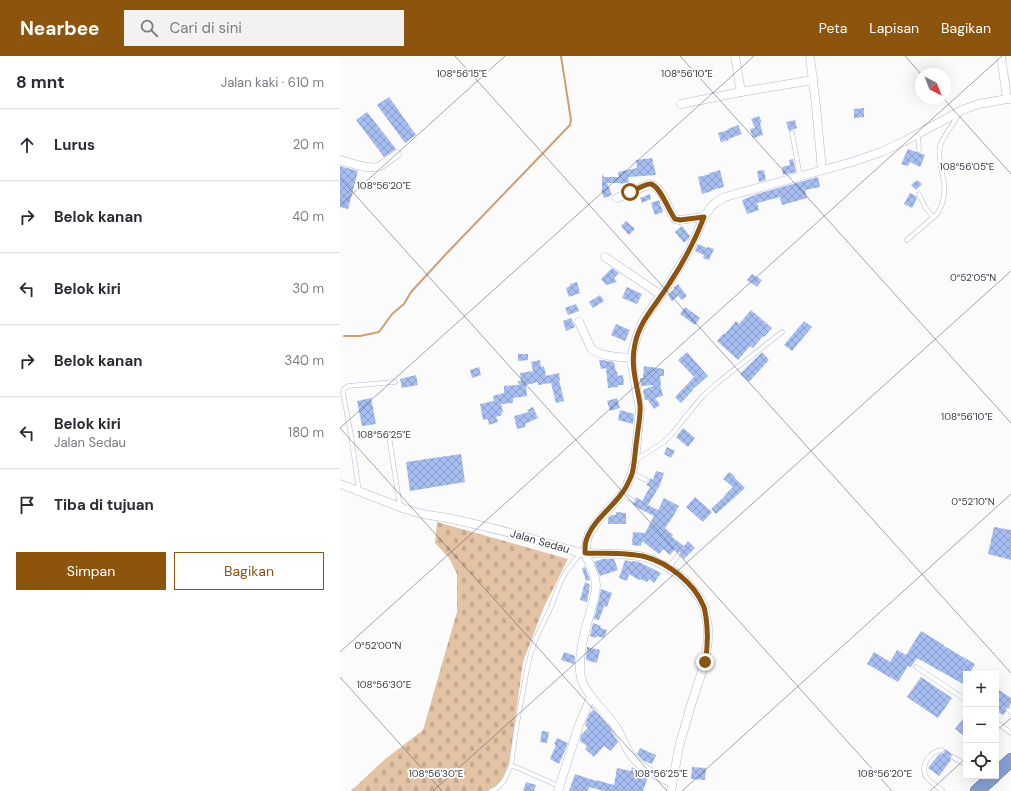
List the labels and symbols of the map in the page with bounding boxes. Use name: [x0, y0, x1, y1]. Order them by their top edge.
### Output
text: 108°56'15"E: [436, 67, 488, 80]
text: 108°56'10"E: [661, 67, 713, 80]
north arrow: [915, 68, 951, 104]
text: 108°56'05"E: [940, 160, 995, 173]
text: 108°56'20"E: [357, 179, 412, 192]
route start: [621, 183, 639, 201]
text: 0°52'05"N: [950, 271, 996, 284]
text: 108°56'10"E: [941, 410, 993, 423]
text: 108°56'25"E: [357, 428, 411, 441]
text: 0°52'10"N: [951, 495, 995, 508]
street label: Jalan Sedau: [509, 526, 571, 556]
text: 0°52'00"N: [354, 639, 402, 652]
route end: [696, 653, 714, 671]
text: 108°56'30"E: [357, 678, 412, 691]
text: 108°56'30"E: [409, 767, 464, 780]
text: 108°56'25"E: [634, 767, 688, 780]
text: 108°56'20"E: [858, 767, 913, 780]

